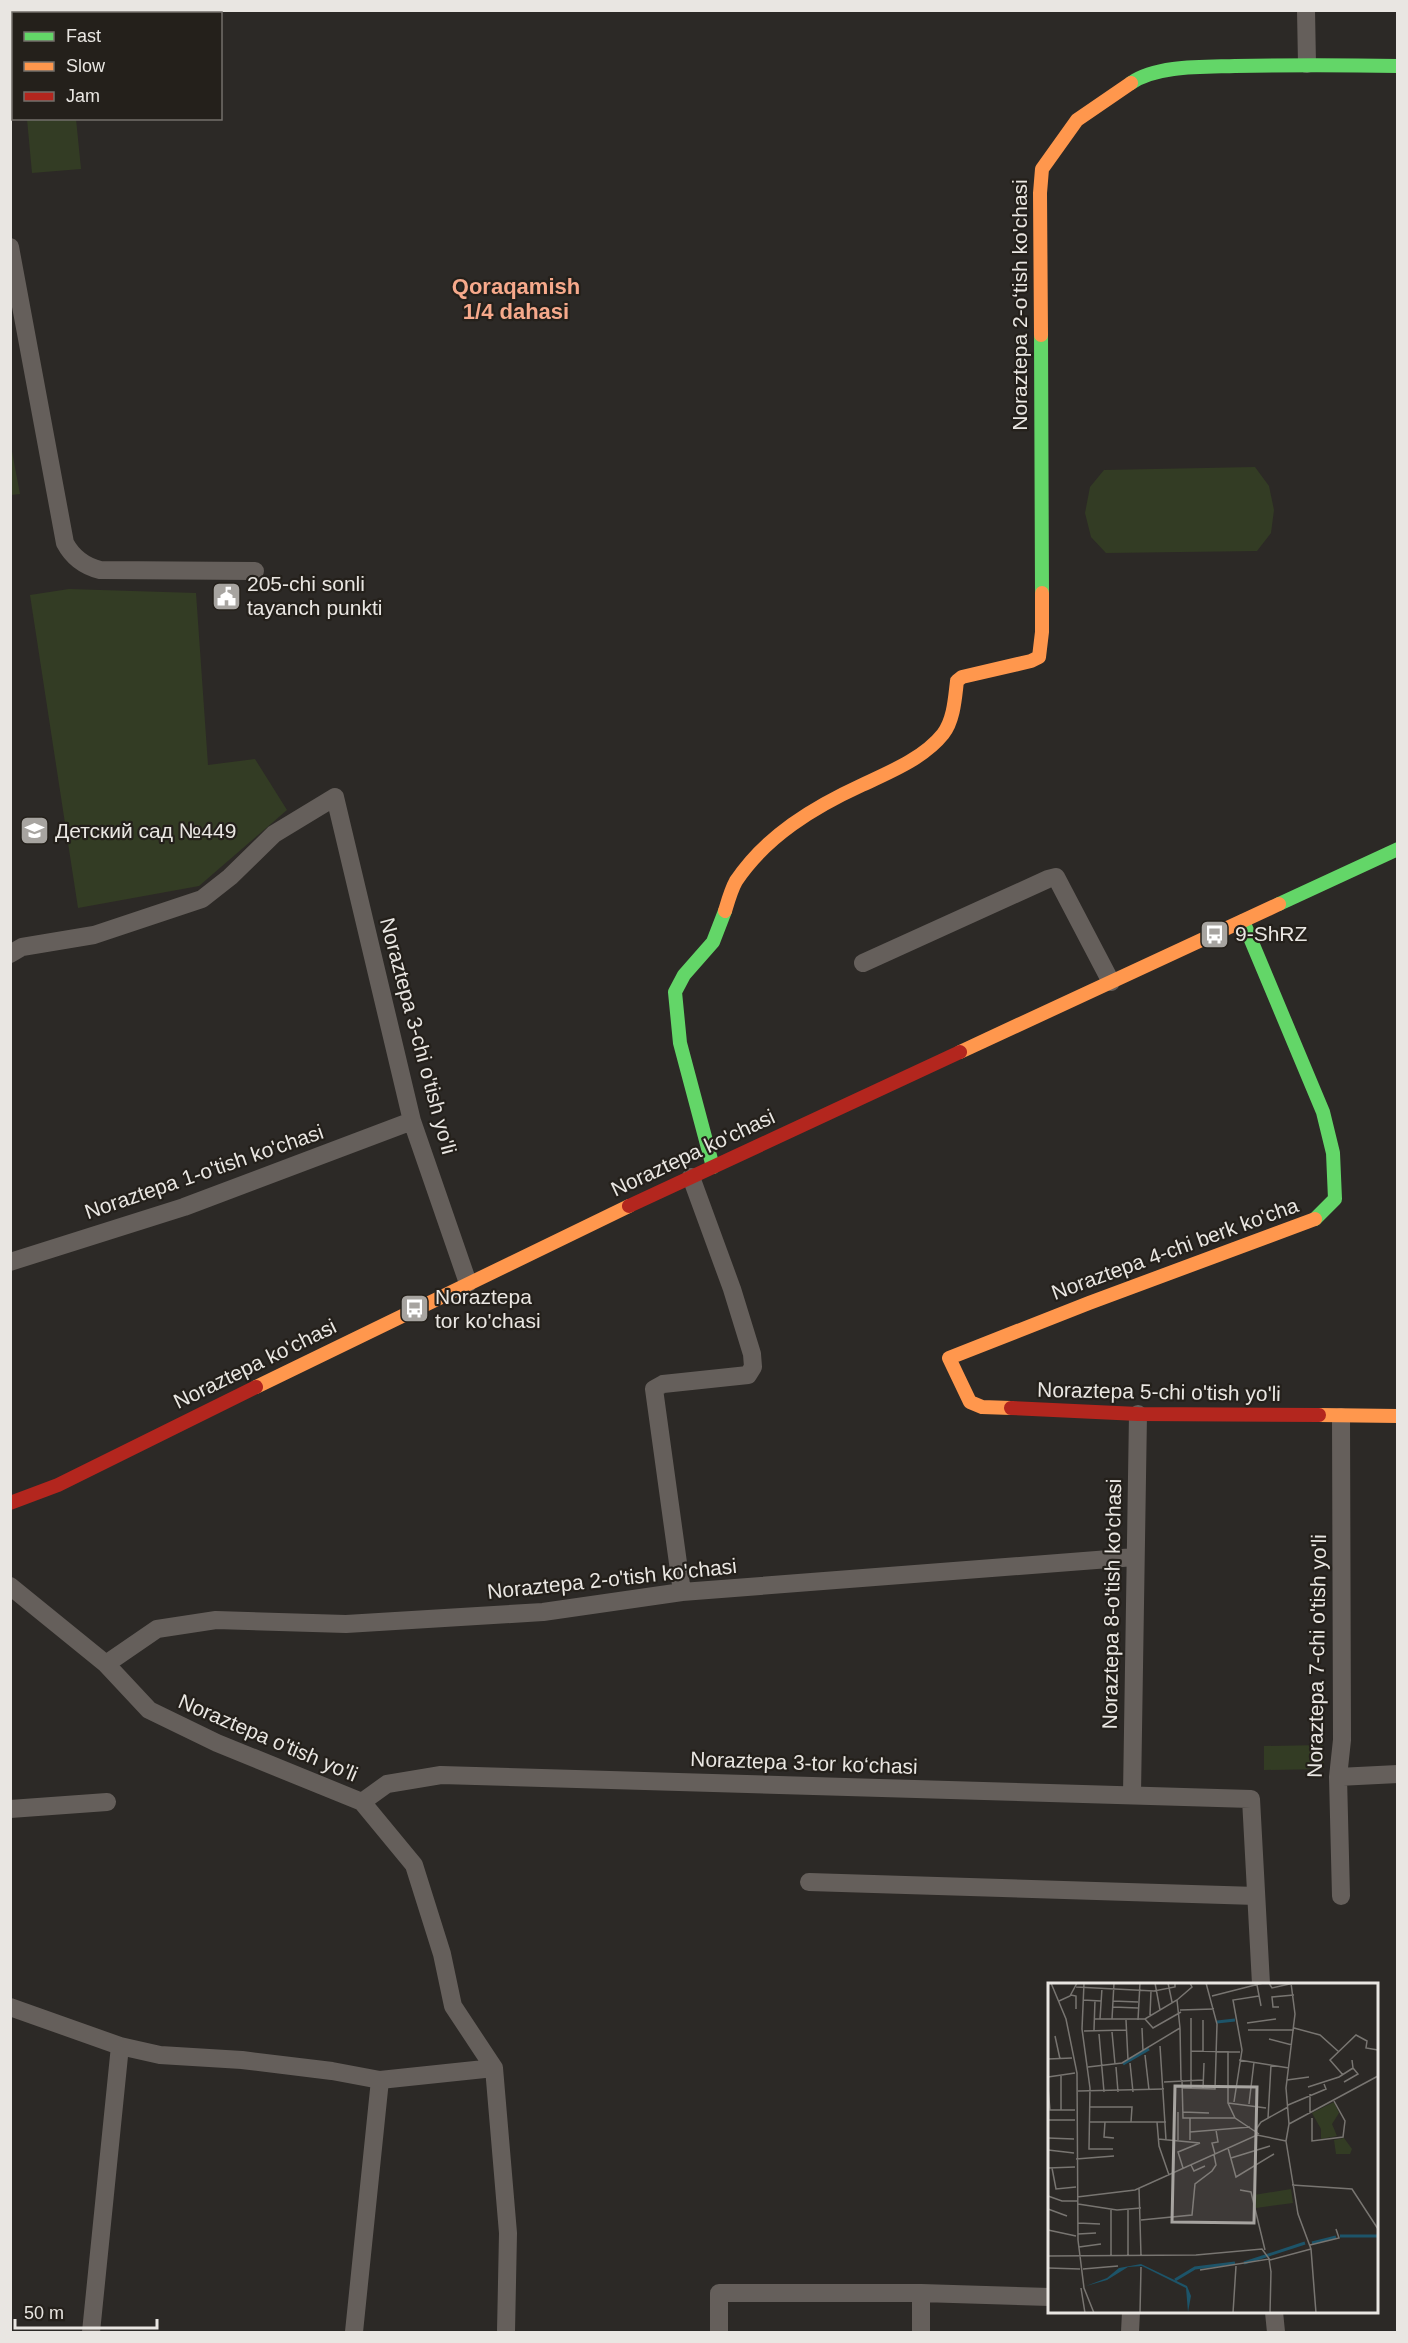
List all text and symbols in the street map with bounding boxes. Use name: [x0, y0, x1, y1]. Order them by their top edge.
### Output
legend: [12, 12, 222, 120]
text: Fast: [66, 26, 101, 46]
text: Slow: [66, 56, 106, 76]
text: Jam: [66, 86, 100, 106]
street label: Noraztepa 2-oʻtish ko'chasi: [1008, 179, 1031, 431]
district label: Qoraqamish 1/4 dahasi: [452, 274, 580, 324]
place label: 205-chi sonli tayanch punkti: [247, 572, 382, 619]
public building icon: 205-chi sonli tayanch punkti: [210, 580, 242, 612]
school or university icon: Детский сад №449: [18, 815, 50, 847]
place label: Детский сад №449: [55, 819, 236, 842]
street label: Noraztepa 3-chi o'tish yo'li: [376, 915, 461, 1157]
bus stop icon: 9-ShRZ: [1198, 918, 1230, 950]
place label: 9-ShRZ: [1235, 922, 1308, 945]
street label: Noraztepa ko'chasi: [607, 1105, 778, 1201]
street label: Noraztepa 1-o'tish ko'chasi: [82, 1120, 326, 1223]
street label: Noraztepa 4-chi berk ko'cha: [1048, 1193, 1302, 1304]
place label: Noraztepa tor ko'chasi: [435, 1285, 541, 1332]
bus stop icon: Noraztepa tor ko'chasi: [398, 1293, 430, 1325]
street label: Noraztepa ko'chasi: [170, 1314, 340, 1413]
street label: Noraztepa 5-chi o'tish yo'li: [1037, 1378, 1281, 1405]
street label: Noraztepa 8-o'tish ko'chasi: [1098, 1478, 1125, 1730]
street label: Noraztepa 7-chi o'tish yo'li: [1303, 1534, 1330, 1778]
street label: Noraztepa 2-o'tish ko'chasi: [486, 1554, 738, 1603]
street label: Noraztepa o'tish yo'li: [175, 1689, 361, 1786]
street label: Noraztepa 3-tor ko‘chasi: [690, 1747, 918, 1778]
inset map: [1048, 1983, 1378, 2313]
scale bar: [15, 2292, 158, 2330]
text: 50 m: [24, 2303, 64, 2323]

